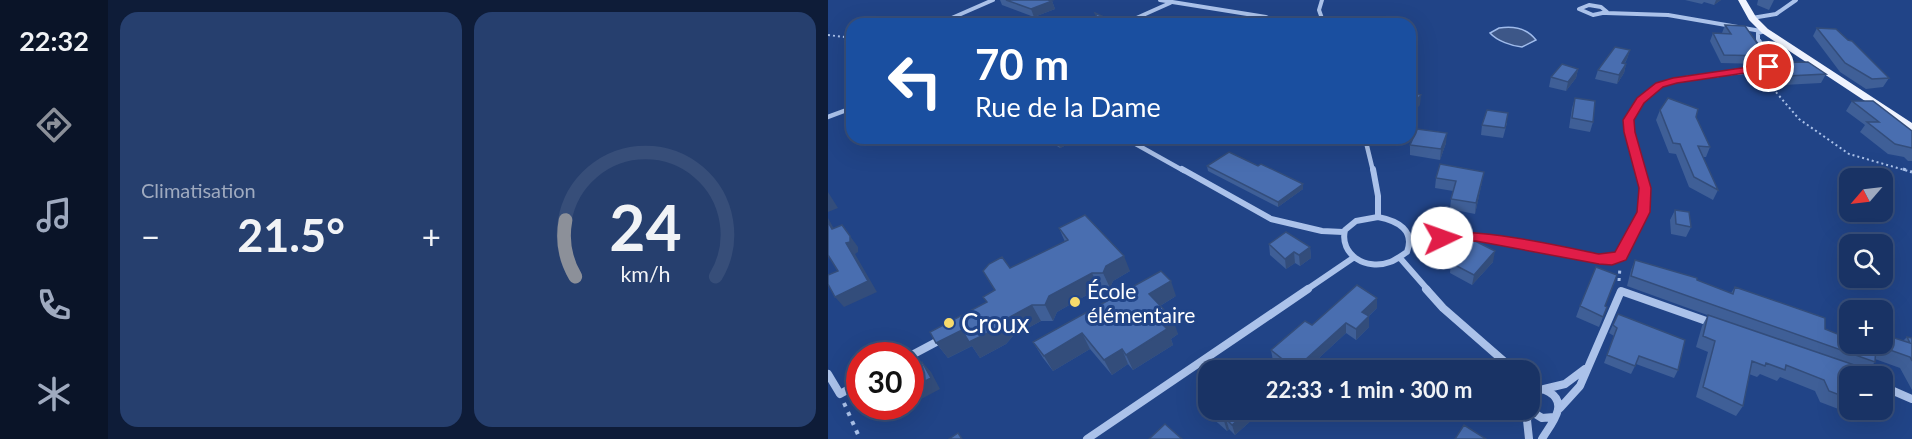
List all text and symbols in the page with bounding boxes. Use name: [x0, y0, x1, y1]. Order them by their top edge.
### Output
text: 22:32: [19, 24, 89, 57]
text: 70 m: [975, 39, 1069, 89]
pin: [1743, 41, 1794, 92]
icon: left: [876, 42, 954, 120]
icon: arrive: [1752, 50, 1785, 83]
text: Rue de la Dame: [975, 90, 1161, 123]
icon: directions: [33, 104, 75, 146]
north arrow: [1839, 168, 1893, 222]
map controls: [1839, 168, 1893, 420]
text: Climatisation: [141, 178, 256, 202]
text: 24: [609, 189, 681, 264]
icon: music: [33, 194, 75, 236]
position arrow: [1410, 206, 1474, 270]
text: 21.5°: [237, 208, 345, 262]
text: −: [141, 216, 160, 256]
text: +: [422, 216, 441, 256]
button: search: [1839, 234, 1893, 288]
text: km/h: [620, 261, 670, 287]
place label: École élémentaire: [1087, 278, 1195, 327]
icon: phone: [33, 284, 75, 326]
marker: École élémentaire: [1068, 295, 1082, 309]
button: +: [1839, 300, 1893, 354]
place label: Croux: [961, 307, 1029, 339]
marker: Croux: [942, 316, 956, 330]
speed limit sign: 30: [846, 342, 924, 420]
button: −: [1839, 366, 1893, 420]
icon: climate: [33, 373, 75, 415]
text: 22:33 · 1 min · 300 m: [1266, 376, 1472, 403]

